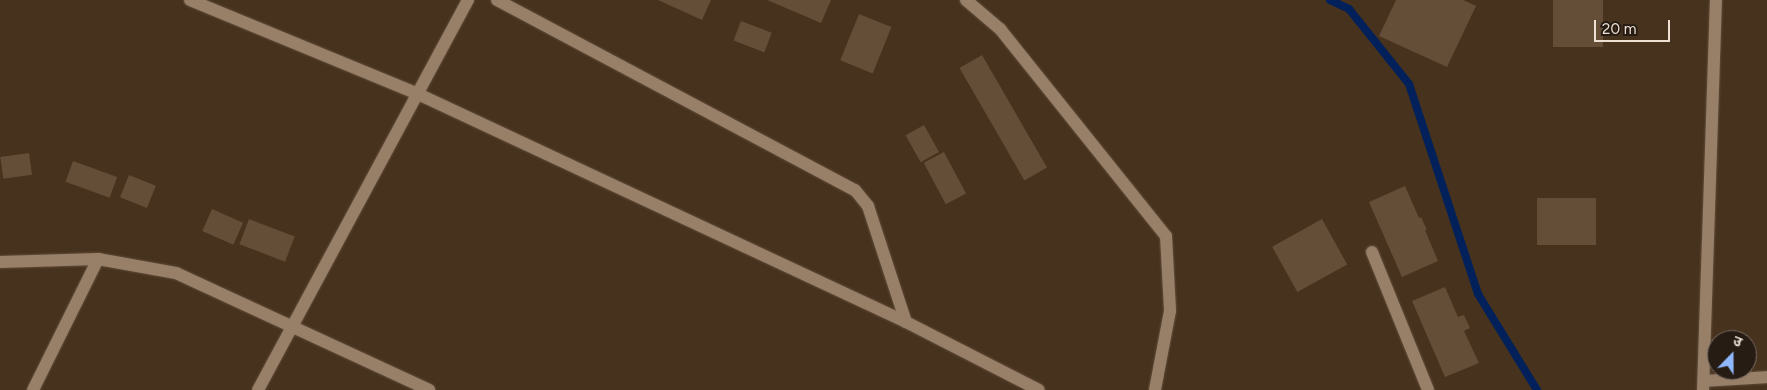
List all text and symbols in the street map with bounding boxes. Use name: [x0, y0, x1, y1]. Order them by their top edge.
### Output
scale bar: [1597, 10, 1673, 42]
text: 20 m: [1602, 20, 1636, 38]
north arrow: [1707, 330, 1757, 380]
text: उ: [1730, 332, 1744, 351]

